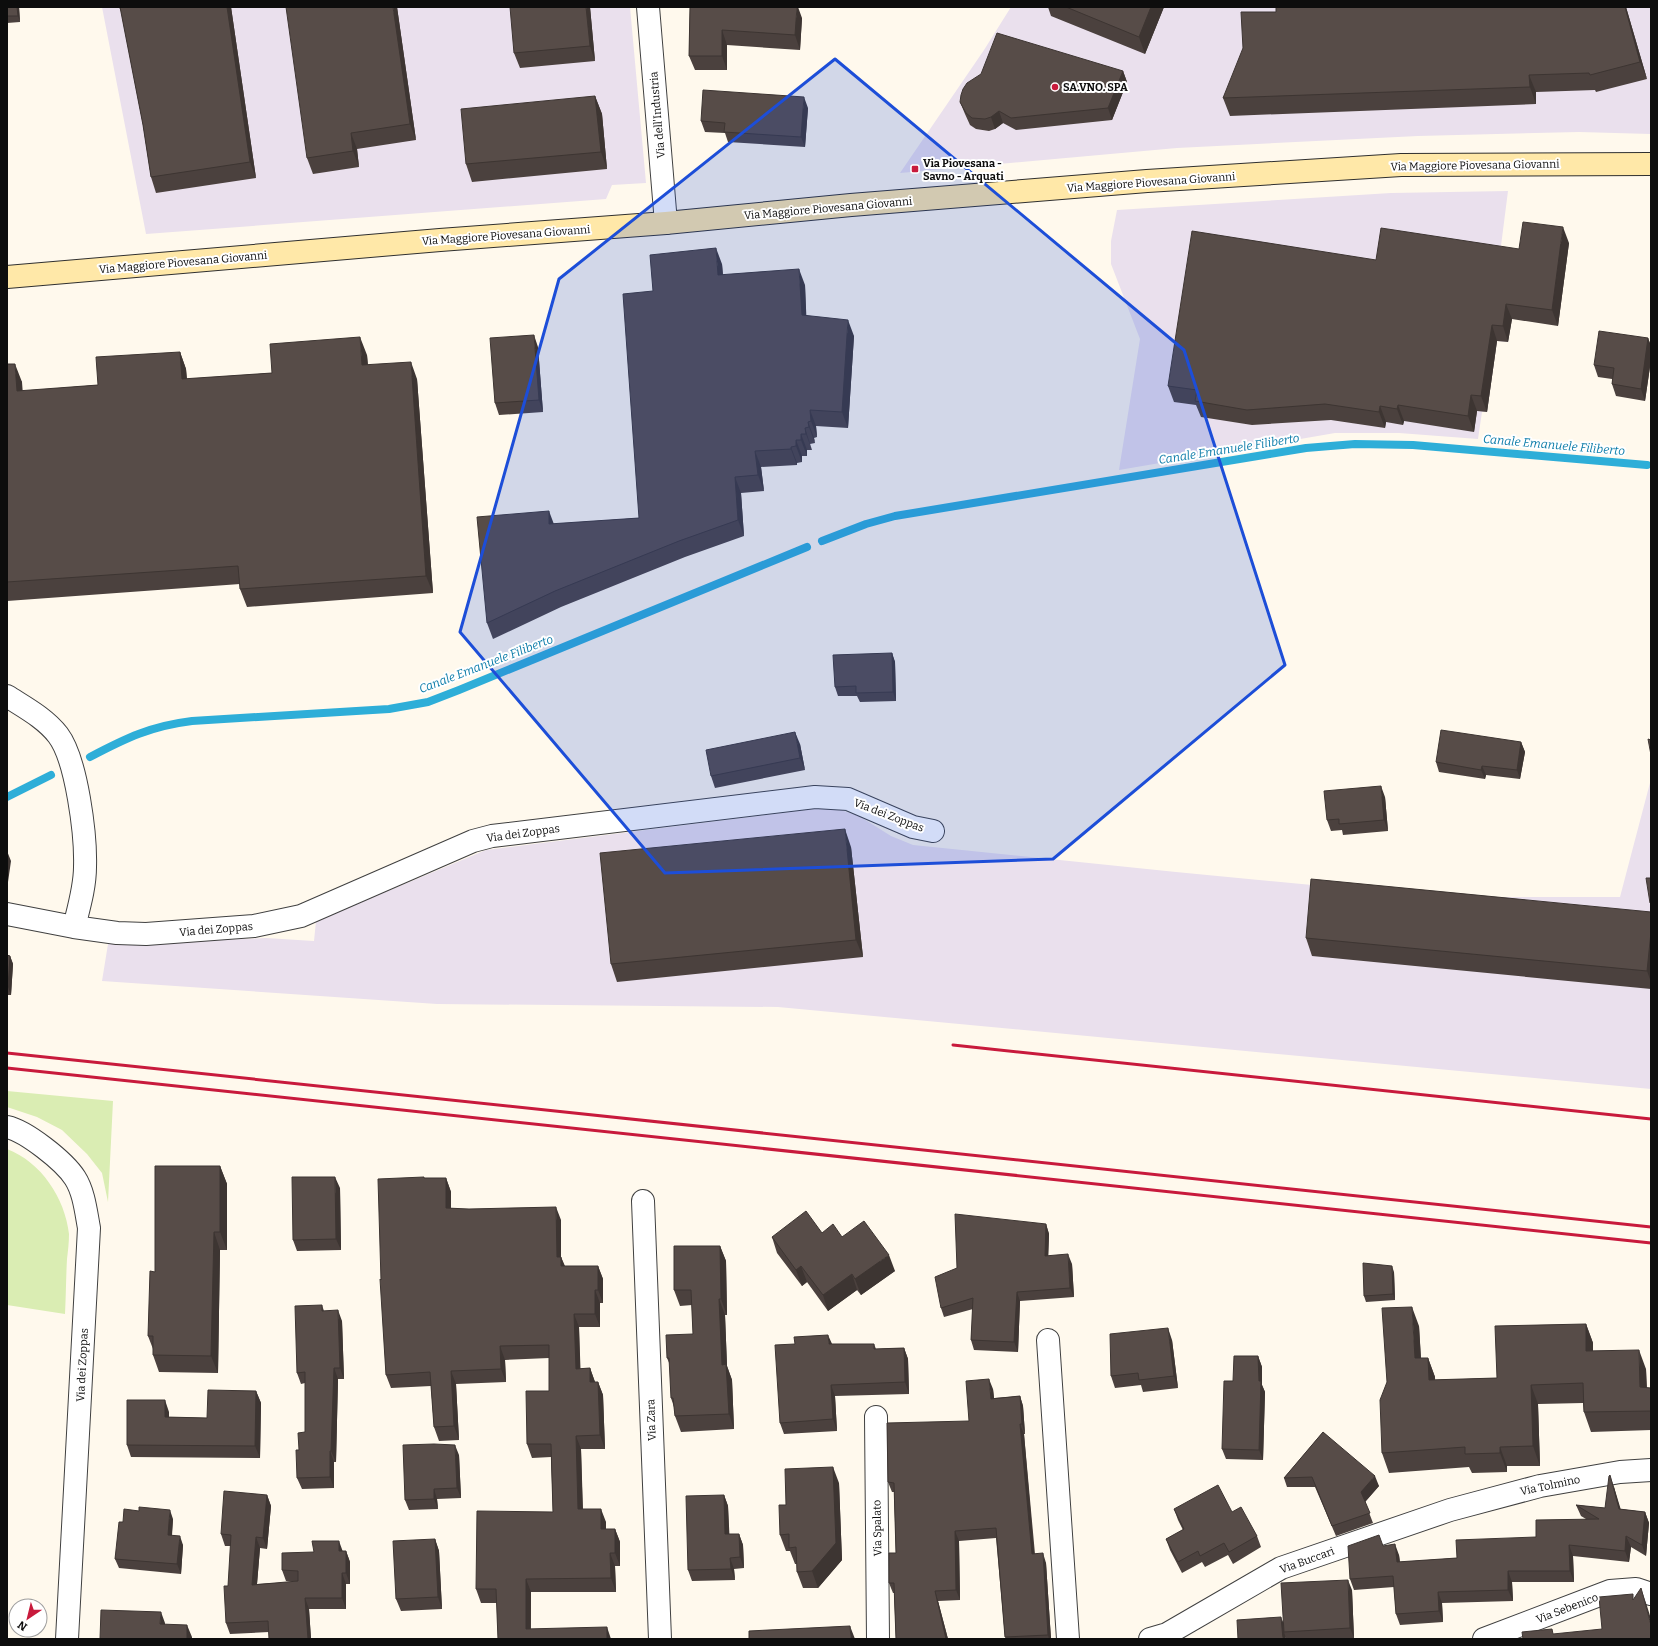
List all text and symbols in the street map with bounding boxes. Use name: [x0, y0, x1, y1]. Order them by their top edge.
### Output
street label: Via dell'Industria: [647, 71, 668, 159]
place label: SA.VNO. SPA: [1063, 81, 1128, 94]
marker: SA.VNO. SPA: [1050, 82, 1060, 92]
place label: Via Piovesana - Savno - Arquati: [923, 157, 1004, 183]
street label: Via Maggiore Piovesana Giovanni: [1390, 158, 1560, 173]
marker: Via Piovesana - Savno - Arquati: [910, 164, 920, 174]
street label: Via Maggiore Piovesana Giovanni: [1066, 170, 1236, 195]
street label: Via Maggiore Piovesana Giovanni: [743, 195, 913, 222]
street label: Via Maggiore Piovesana Giovanni: [421, 223, 591, 248]
street label: Via Maggiore Piovesana Giovanni: [98, 249, 268, 276]
water label: Canale Emanuele Filiberto: [1158, 431, 1301, 467]
water label: Canale Emanuele Filiberto: [1483, 432, 1626, 458]
water label: Canale Emanuele Filiberto: [417, 632, 555, 696]
street label: Via dei Zoppas: [852, 796, 926, 835]
street label: Via dei Zoppas: [486, 822, 561, 845]
street label: Via dei Zoppas: [179, 920, 253, 939]
street label: Via dei Zoppas: [74, 1328, 91, 1402]
street label: Via Zara: [644, 1399, 659, 1441]
street label: Via Tolmino: [1519, 1473, 1581, 1498]
street label: Via Spalato: [871, 1500, 884, 1556]
street label: Via Buccari: [1278, 1544, 1337, 1576]
street label: Via Sebenico: [1534, 1591, 1600, 1626]
north arrow: [8, 1598, 48, 1638]
text: N: [15, 1618, 30, 1634]

